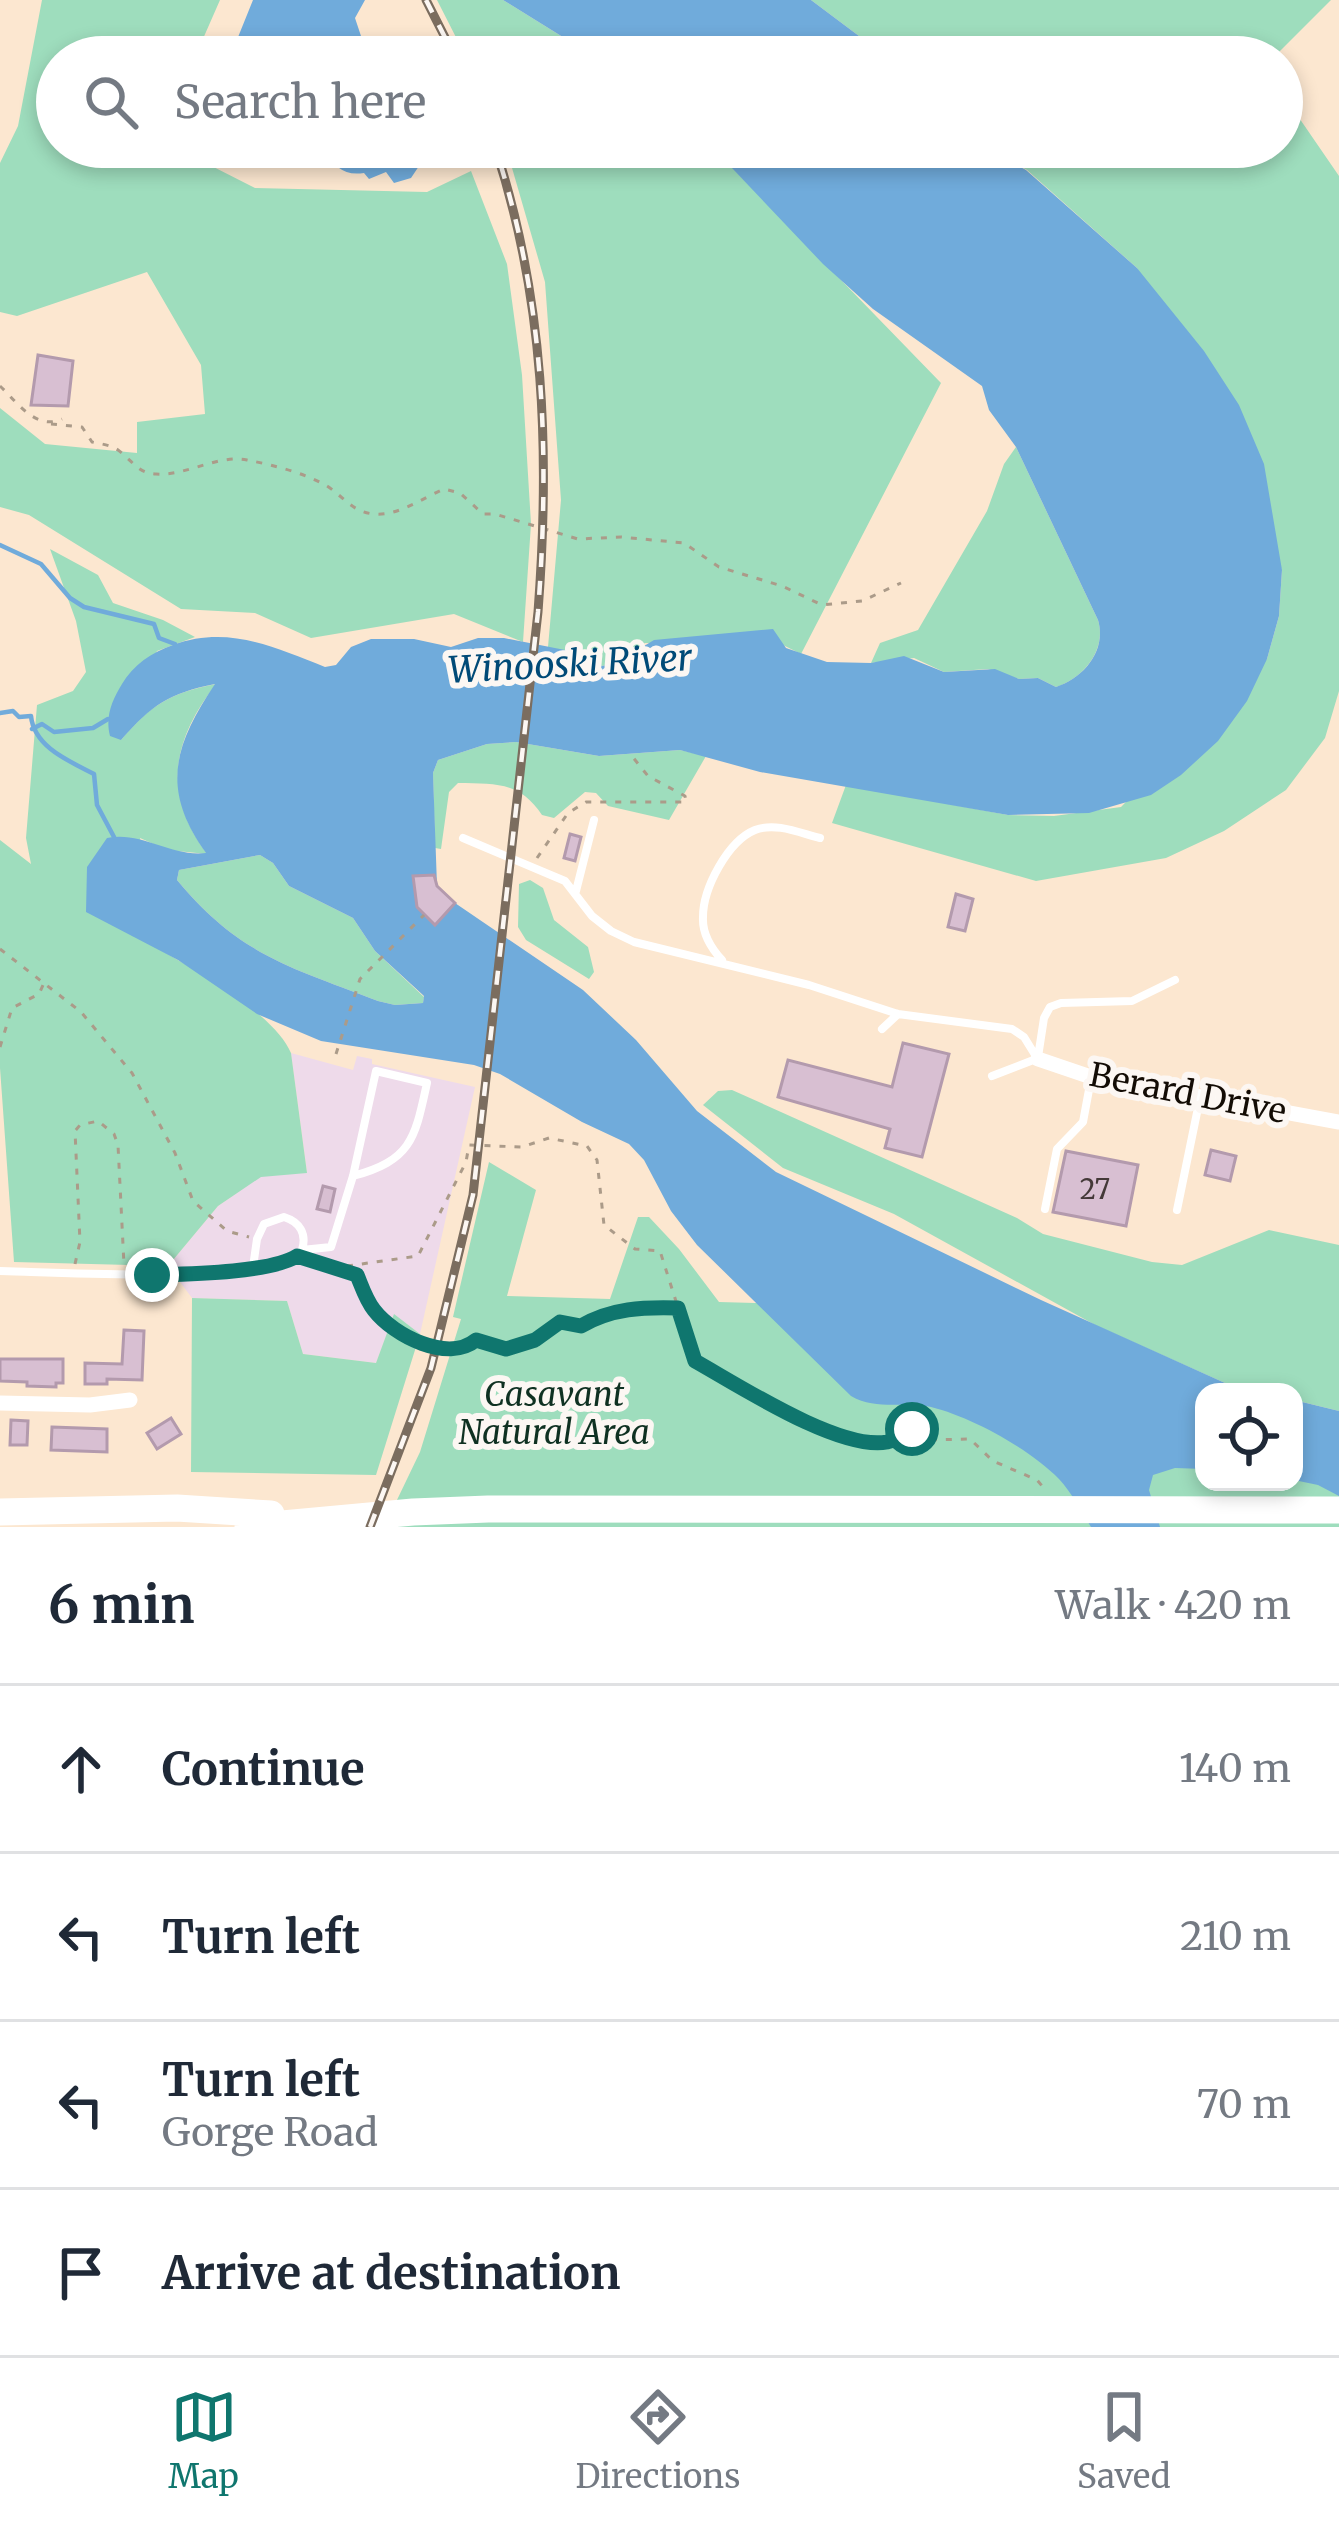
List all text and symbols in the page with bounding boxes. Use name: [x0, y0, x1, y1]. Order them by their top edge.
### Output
search box: [36, 36, 1303, 168]
icon: search: [78, 69, 144, 135]
text: Search here: [174, 74, 426, 130]
water label: Winooski River: [447, 635, 694, 693]
street label: Berard Drive: [1086, 1054, 1290, 1132]
house number: 27: [1080, 1172, 1110, 1206]
route end: [125, 1248, 179, 1302]
park label: Casavant Natural Area: [458, 1374, 650, 1453]
map controls: [1195, 1383, 1303, 1491]
button: locate: [1195, 1383, 1303, 1491]
route start: [885, 1402, 939, 1456]
text: 6 min: [48, 1573, 195, 1637]
text: Walk · 420 m: [1055, 1581, 1291, 1630]
icon: ahead: [48, 1736, 114, 1802]
text: Continue: [162, 1741, 364, 1797]
text: 140 m: [1179, 1744, 1291, 1793]
icon: left: [48, 1904, 114, 1970]
text: Turn left: [162, 1909, 360, 1965]
text: 210 m: [1180, 1912, 1291, 1961]
text: Turn left: [162, 2052, 360, 2108]
icon: left: [48, 2072, 114, 2138]
text: 70 m: [1197, 2080, 1291, 2129]
text: Gorge Road: [162, 2108, 378, 2157]
icon: arrive: [48, 2240, 114, 2306]
text: Arrive at destination: [162, 2245, 620, 2301]
tab: Map: [168, 2384, 239, 2497]
tab: Directions: [575, 2384, 740, 2497]
tab: Saved: [1077, 2384, 1171, 2497]

